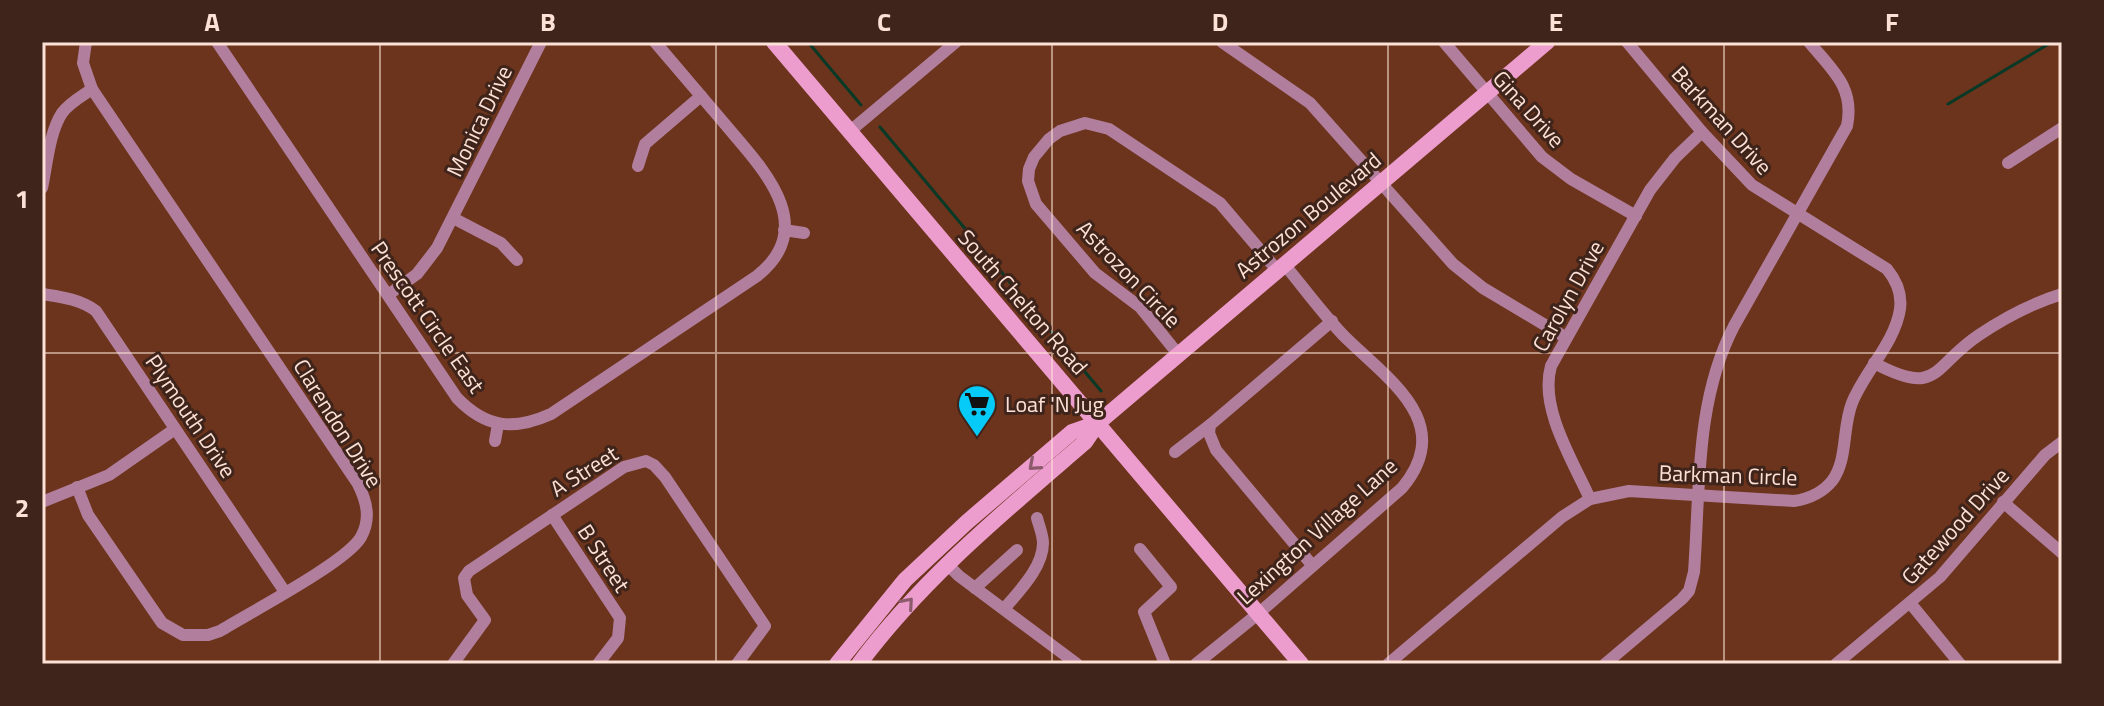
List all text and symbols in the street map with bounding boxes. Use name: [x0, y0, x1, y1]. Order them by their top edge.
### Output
text: A: [204, 2, 220, 41]
text: B: [540, 2, 556, 41]
text: C: [877, 2, 891, 41]
text: D: [1212, 2, 1228, 41]
text: E: [1549, 2, 1563, 41]
text: F: [1885, 2, 1899, 41]
street label: Barkman Drive: [1664, 58, 1780, 182]
street label: Monica Drive: [437, 60, 521, 182]
street label: Gina Drive: [1485, 63, 1573, 155]
street label: Astrozon Boulevard: [1228, 144, 1388, 286]
text: 1: [15, 179, 29, 218]
street label: Astrozon Circle: [1069, 212, 1189, 336]
street label: South Chelton Road: [950, 222, 1096, 382]
street label: Prescott Circle East: [363, 234, 493, 400]
street label: Carolyn Drive: [1523, 234, 1613, 358]
street label: Plymouth Drive: [137, 347, 245, 485]
street label: Clarendon Drive: [285, 352, 391, 494]
supermarket icon: Loaf 'N Jug: [956, 383, 998, 438]
place label: Loaf 'N Jug: [1005, 387, 1104, 421]
street label: A Street: [543, 437, 625, 505]
street label: Lexington Village Lane: [1229, 449, 1405, 613]
one-way arrow: [1028, 455, 1043, 470]
street label: Barkman Circle: [1658, 456, 1798, 494]
street label: Gatewood Drive: [1893, 460, 2017, 592]
text: 2: [15, 488, 29, 527]
street label: B Street: [569, 517, 639, 599]
one-way arrow: [898, 597, 912, 612]

